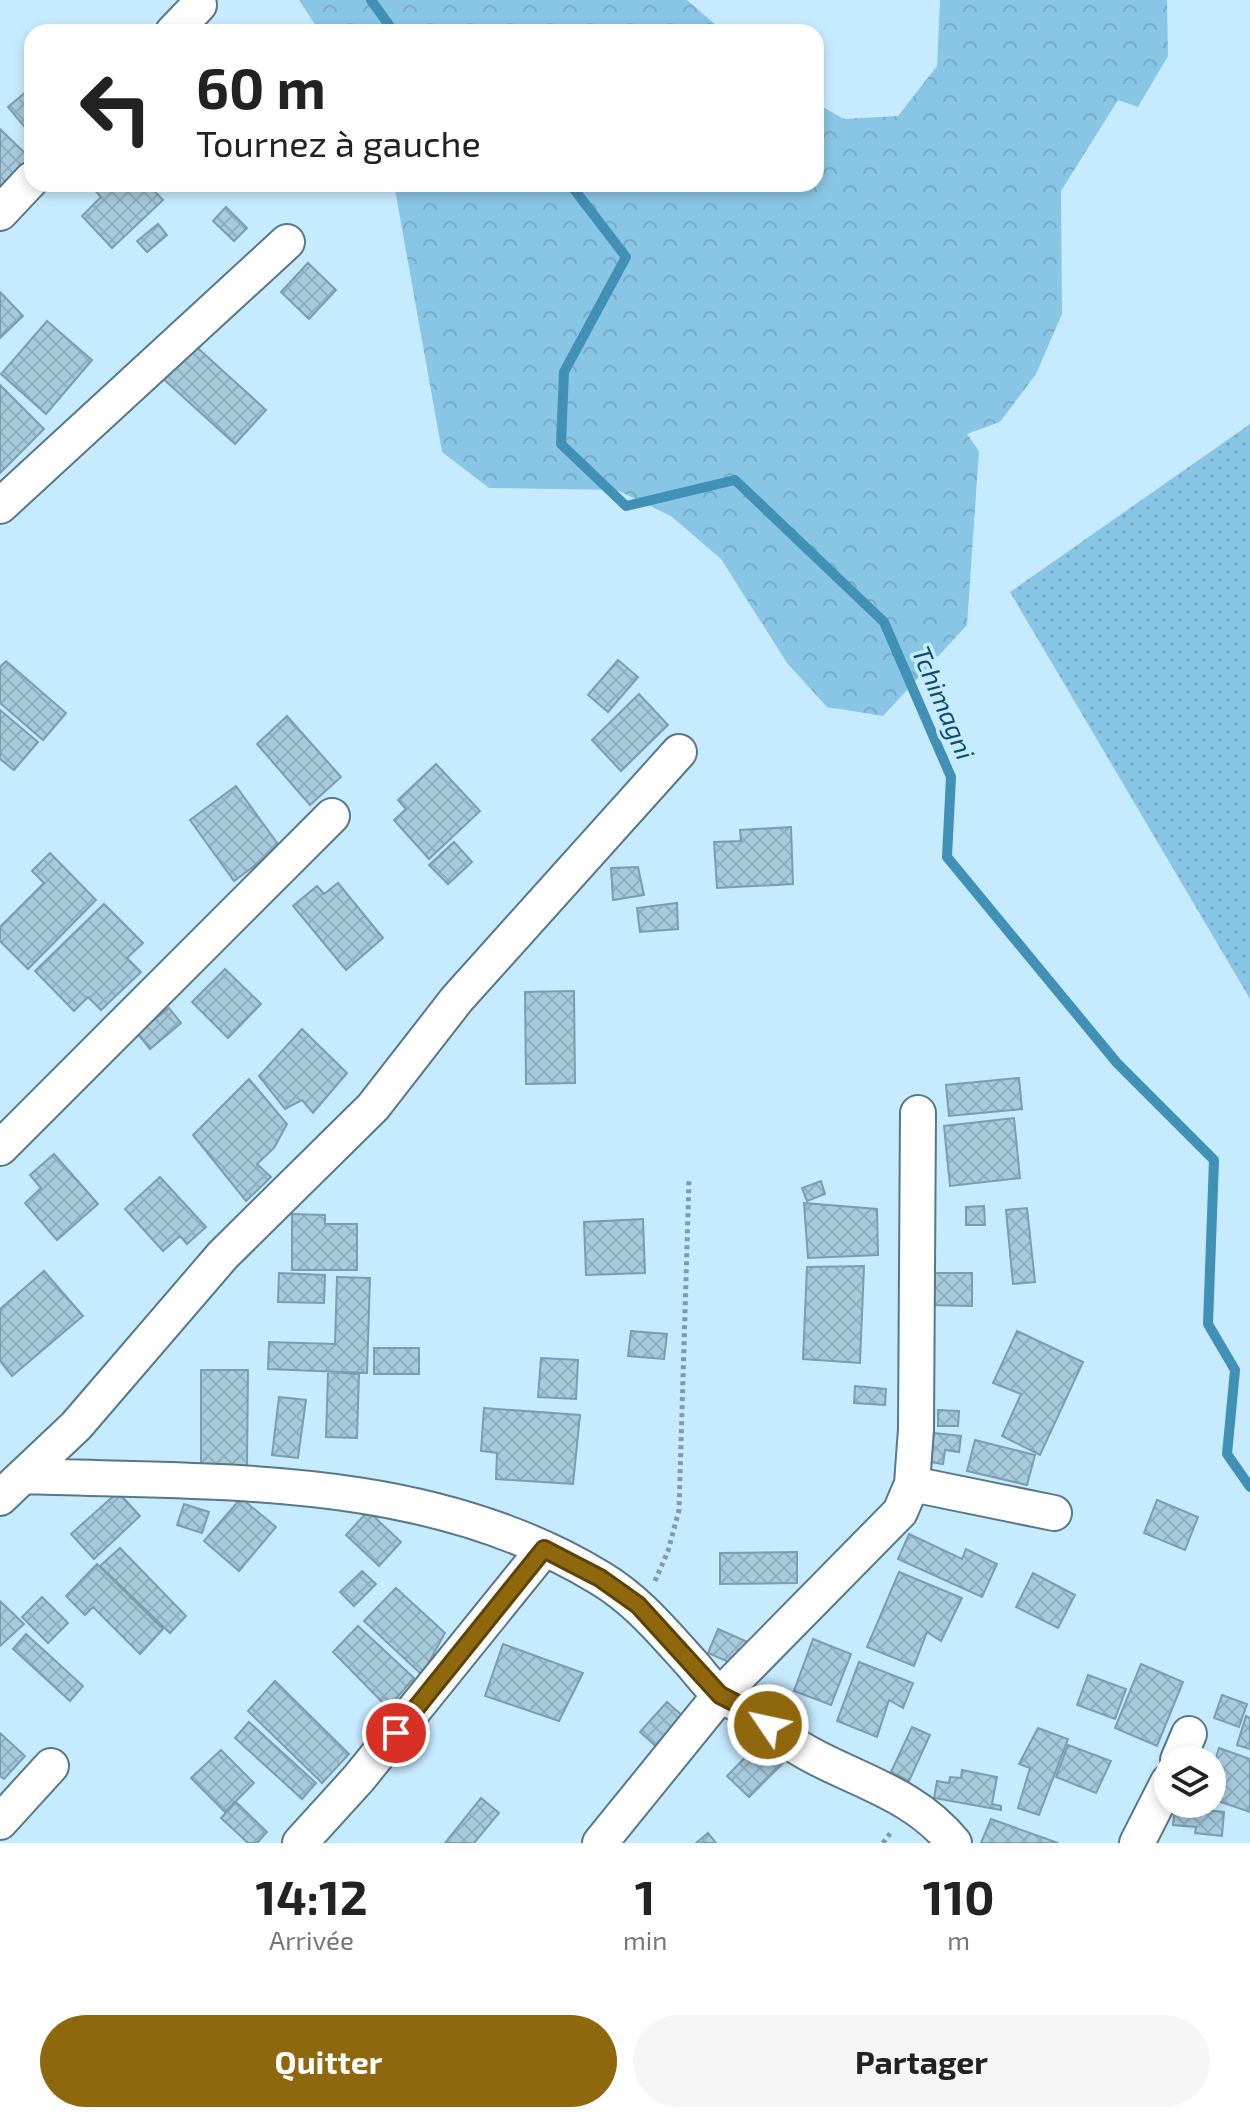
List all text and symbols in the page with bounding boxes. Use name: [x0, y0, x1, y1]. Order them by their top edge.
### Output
text: 60 m: [196, 53, 326, 120]
icon: left: [64, 56, 168, 160]
text: Tournez à gauche: [196, 121, 481, 164]
water label: Tchimagni: [907, 641, 982, 764]
position arrow: [726, 1683, 810, 1767]
pin: [362, 1699, 430, 1767]
icon: arrive: [374, 1711, 418, 1755]
map controls: [1154, 1746, 1226, 1818]
button: layers: [1154, 1746, 1226, 1818]
text: 14:12: [255, 1867, 368, 1925]
text: 1: [635, 1867, 656, 1925]
text: 110: [923, 1867, 995, 1925]
text: Arrivée: [269, 1924, 354, 1955]
text: min: [623, 1924, 667, 1955]
text: m: [947, 1924, 970, 1955]
button: Quitter: [40, 2015, 617, 2107]
button: Partager: [633, 2015, 1210, 2107]

